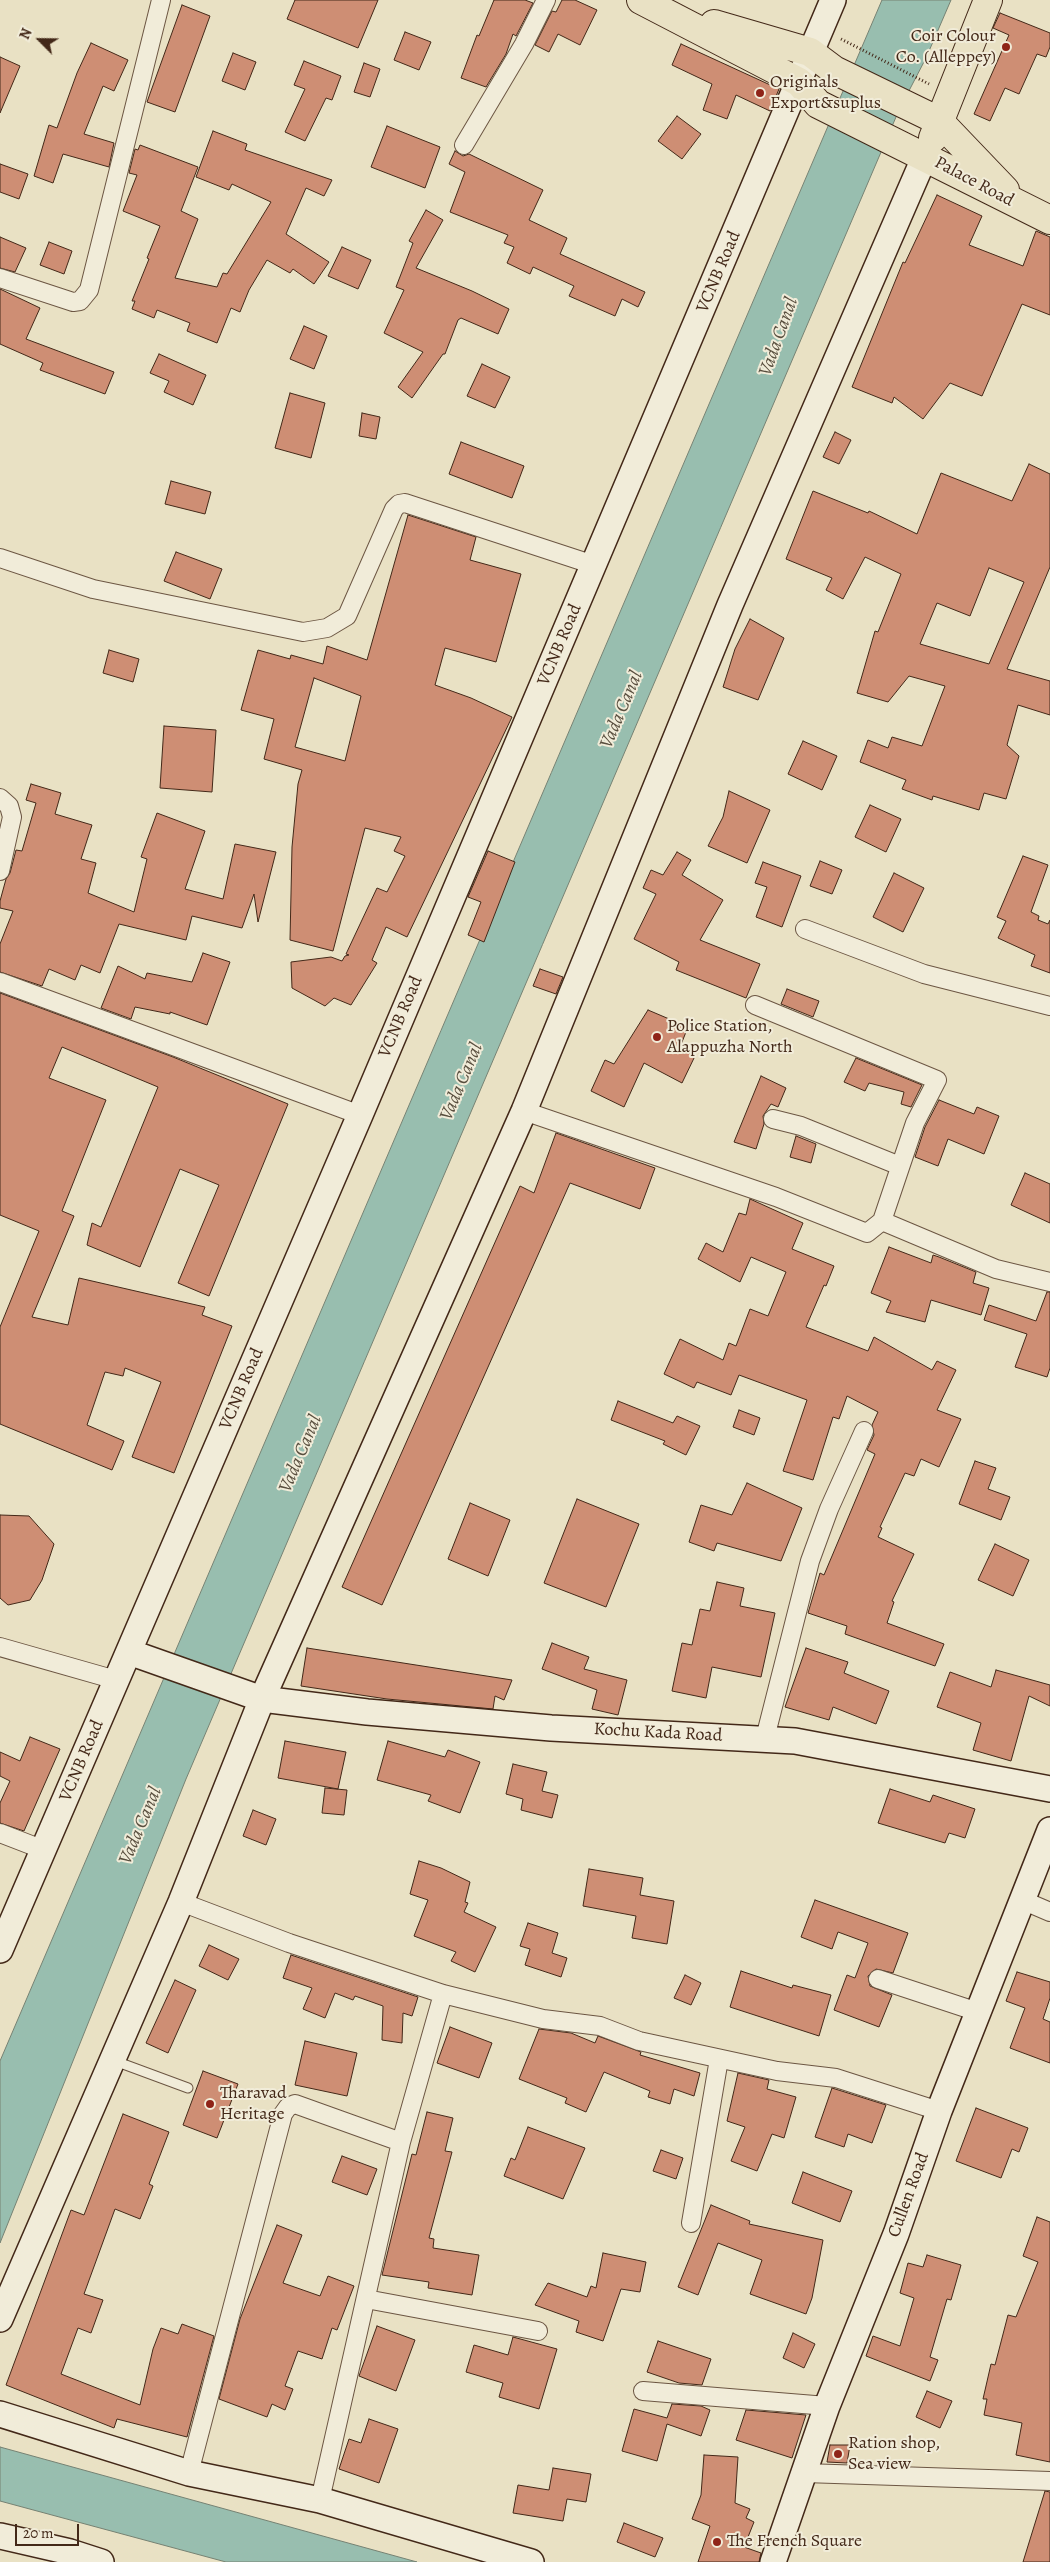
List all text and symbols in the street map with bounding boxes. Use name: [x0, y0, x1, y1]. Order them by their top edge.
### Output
north arrow: [15, 15, 65, 65]
text: N: [15, 26, 36, 42]
place label: Coir Colour Co. (Alleppey): [896, 26, 996, 68]
marker: Coir Colour Co. (Alleppey): [1000, 41, 1012, 53]
place label: Originals Export&suplus: [770, 72, 881, 115]
marker: Originals Export&suplus: [754, 87, 766, 99]
street label: Palace Road: [930, 152, 1018, 212]
street label: VCNB Road: [692, 228, 746, 316]
water label: Vada Canal: [754, 295, 804, 379]
street label: VCNB Road: [533, 601, 587, 689]
water label: Vada Canal: [595, 668, 649, 752]
street label: VCNB Road: [374, 973, 428, 1061]
place label: Police Station, Alappuzha North: [667, 1016, 793, 1058]
marker: Police Station, Alappuzha North: [651, 1031, 663, 1043]
water label: Vada Canal: [435, 1040, 489, 1124]
street label: VCNB Road: [215, 1345, 269, 1433]
water label: Vada Canal: [274, 1412, 328, 1496]
street label: VCNB Road: [55, 1717, 109, 1805]
street label: Kochu Kada Road: [593, 1719, 723, 1747]
water label: Vada Canal: [114, 1784, 168, 1868]
place label: Tharavad Heritage: [220, 2083, 287, 2126]
marker: Tharavad Heritage: [204, 2098, 216, 2110]
street label: Cullen Road: [884, 2150, 934, 2240]
place label: Ration shop, Sea view: [848, 2433, 940, 2476]
marker: Ration shop, Sea view: [832, 2448, 844, 2460]
scale bar: [18, 2514, 81, 2546]
text: 20 m: [23, 2523, 54, 2543]
place label: The French Square: [727, 2531, 862, 2553]
marker: The French Square: [711, 2536, 723, 2548]

